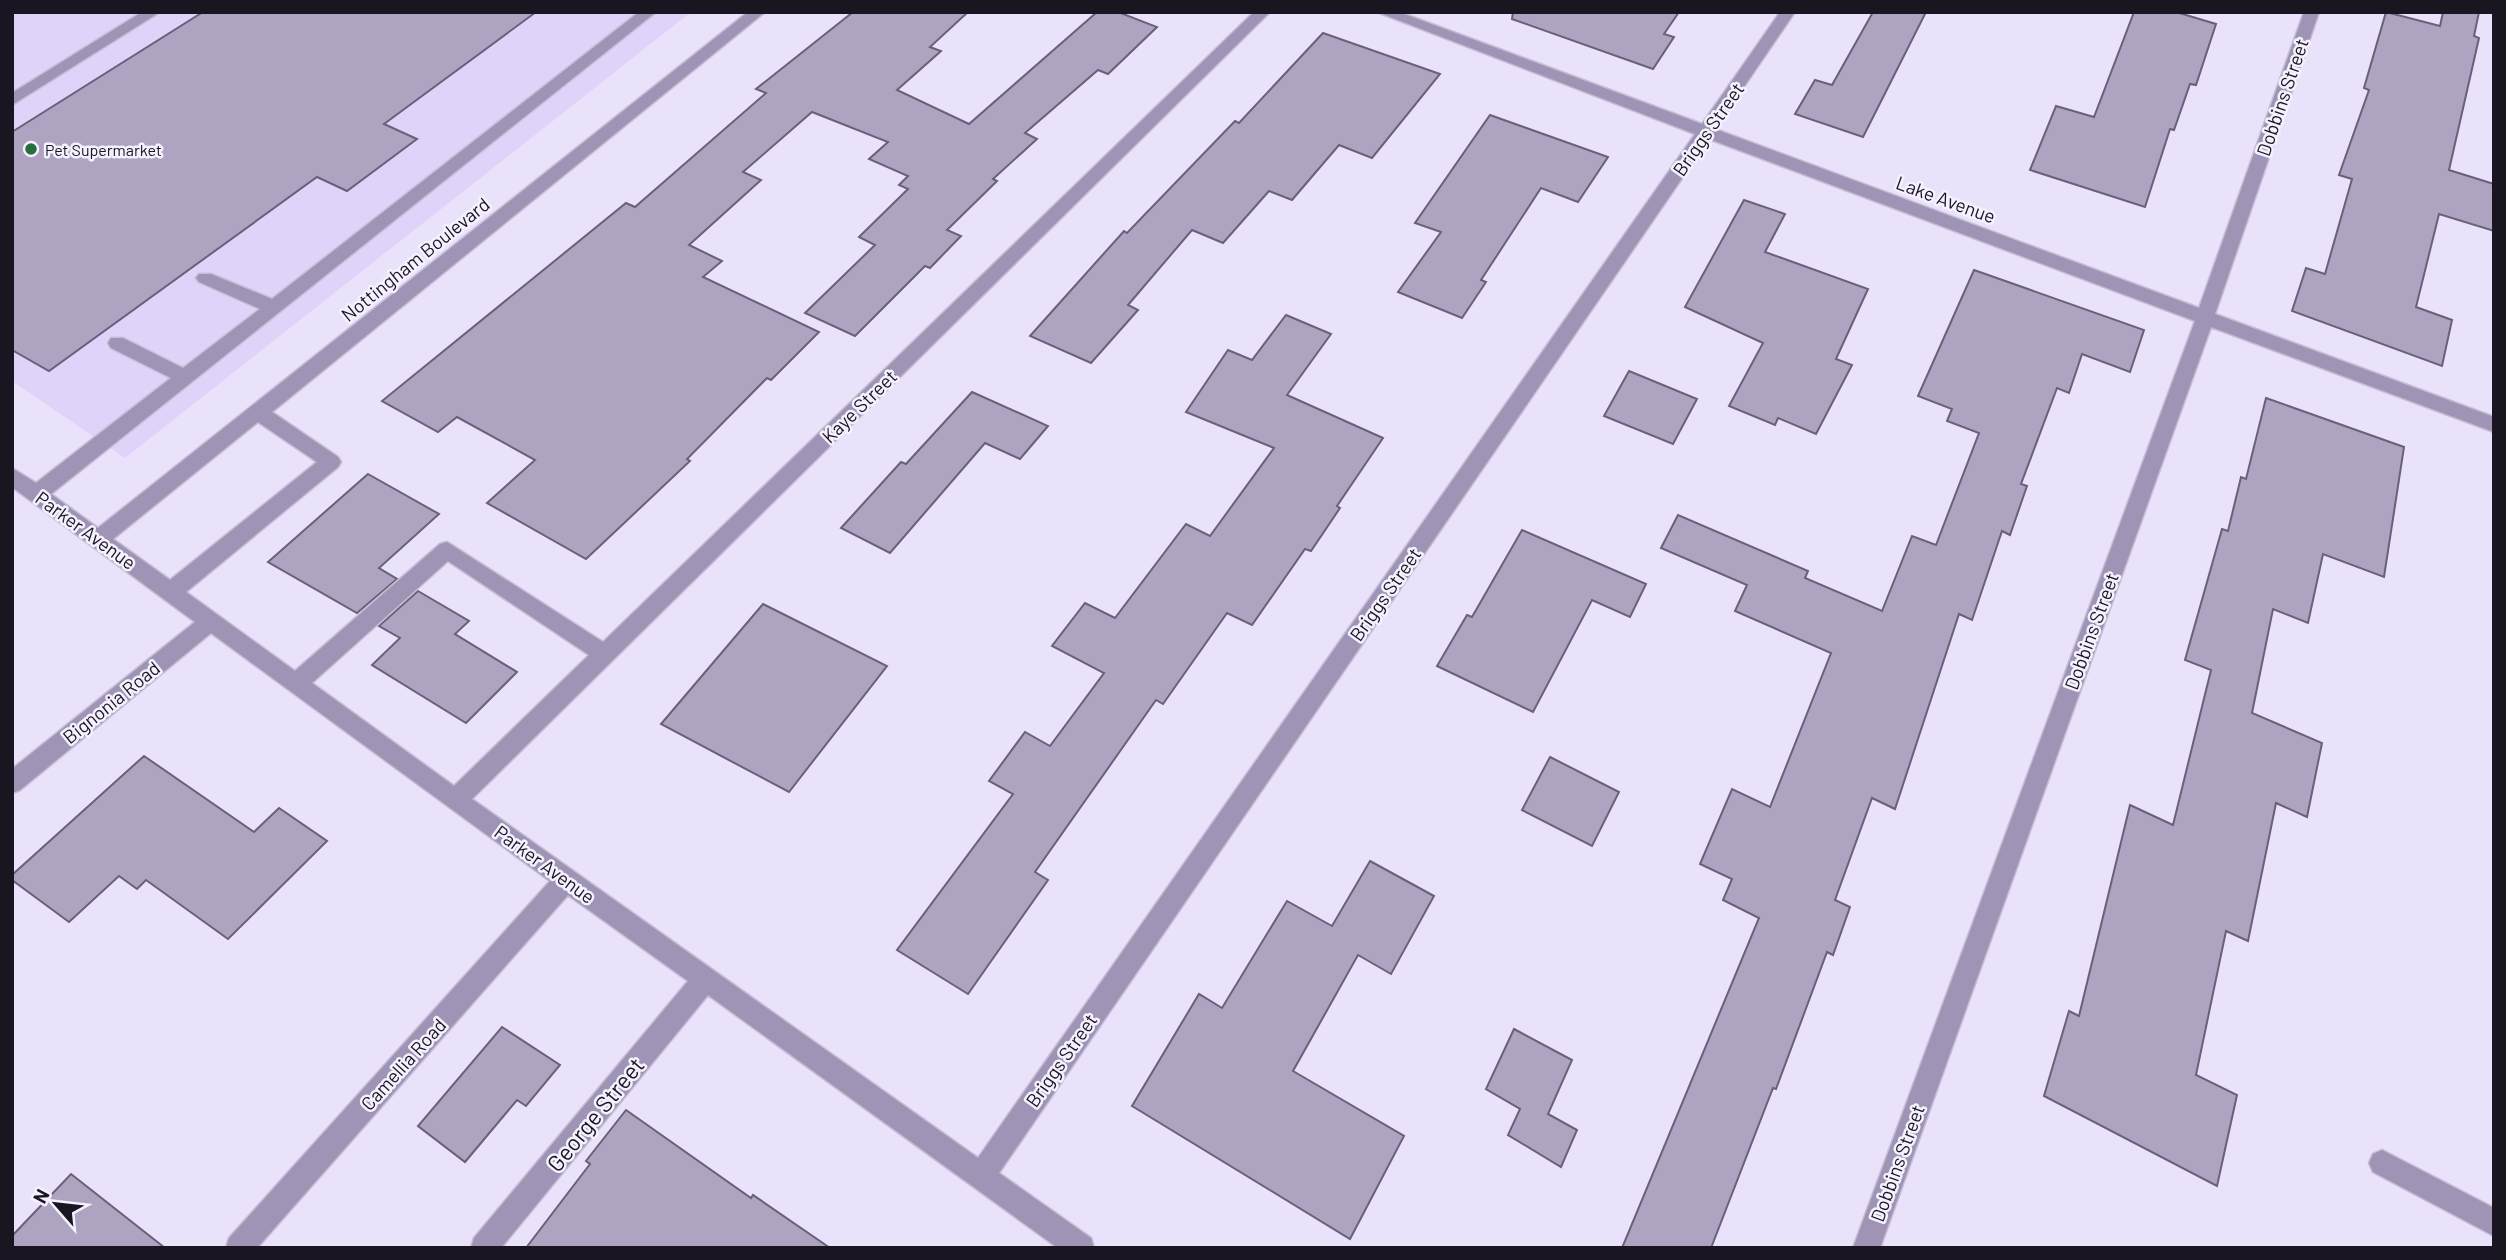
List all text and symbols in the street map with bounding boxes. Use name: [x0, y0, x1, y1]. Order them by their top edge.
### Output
street label: Dobbins Street: [2251, 35, 2313, 159]
street label: Briggs Street: [1667, 78, 1749, 180]
place label: Pet Supermarket: [45, 140, 162, 159]
marker: Pet Supermarket: [23, 141, 39, 157]
street label: Lake Avenue: [1893, 170, 1999, 228]
street label: Nottingham Boulevard: [336, 192, 494, 326]
street label: Kaye Street: [817, 365, 901, 447]
street label: Parker Avenue: [31, 486, 141, 574]
street label: Briggs Street: [1344, 543, 1426, 645]
street label: Dobbins Street: [2059, 569, 2123, 693]
street label: Bignonia Road: [58, 656, 164, 748]
street label: Parker Avenue: [490, 820, 600, 908]
street label: Briggs Street: [1020, 1009, 1102, 1111]
street label: Camellia Road: [356, 1013, 450, 1115]
street label: George Street: [540, 1051, 650, 1177]
street label: Dobbins Street: [1865, 1101, 1929, 1225]
north arrow: [21, 1169, 91, 1239]
text: N: [27, 1185, 54, 1207]

